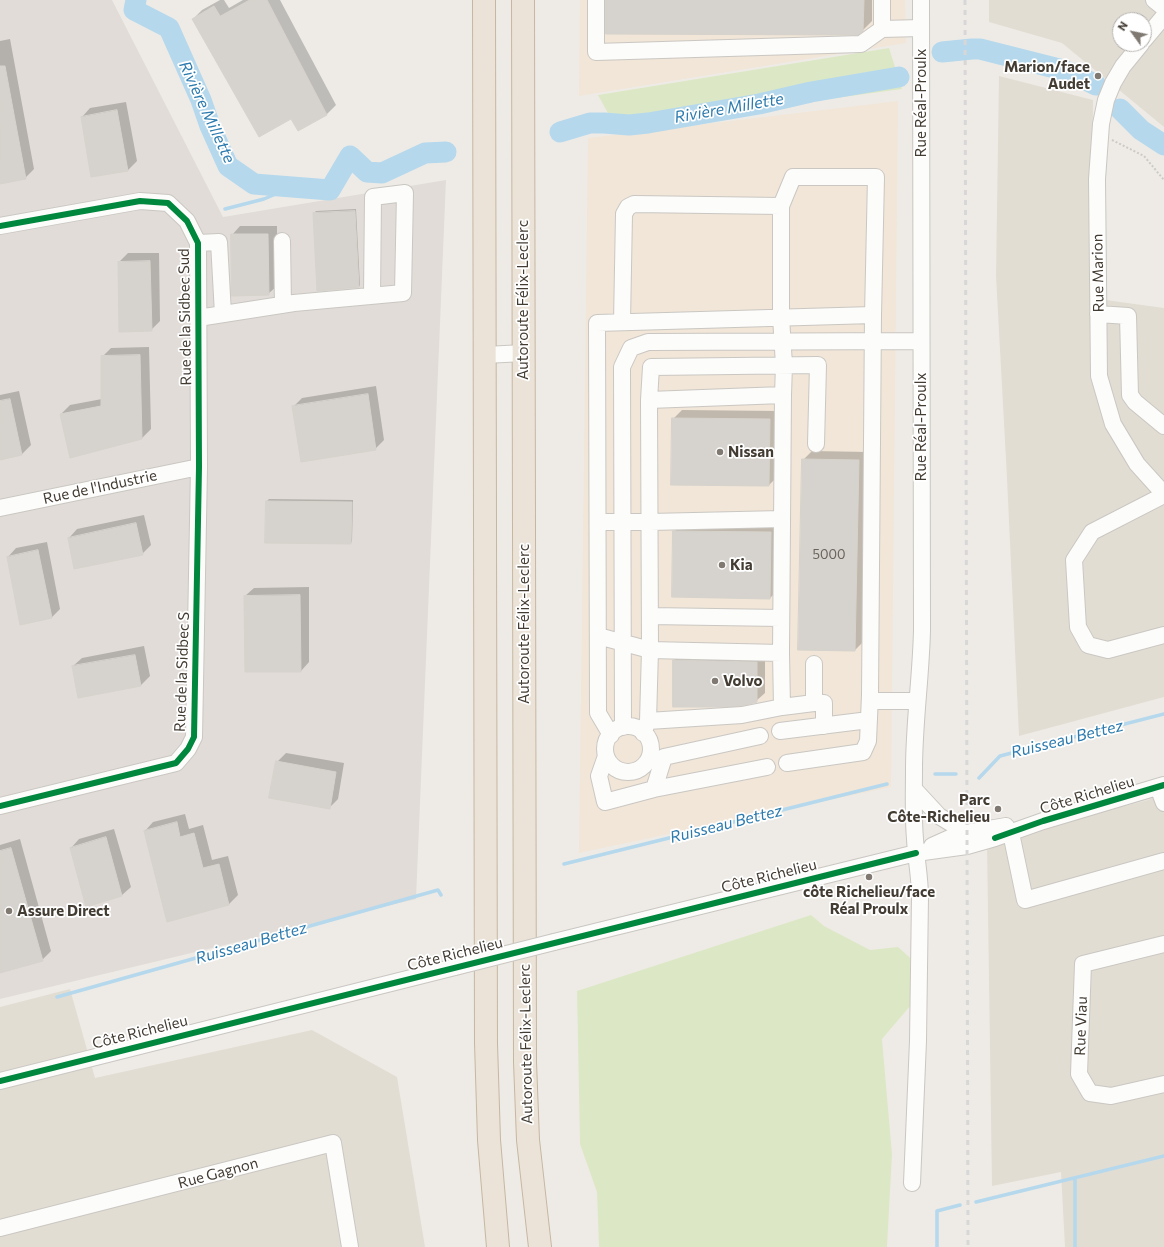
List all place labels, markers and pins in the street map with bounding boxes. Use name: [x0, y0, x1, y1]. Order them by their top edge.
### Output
place label: Marion/face Audet: [1004, 58, 1090, 93]
marker: Marion/face Audet: [1093, 71, 1103, 81]
place label: Nissan: [728, 443, 774, 461]
marker: Nissan: [715, 447, 725, 457]
place label: Kia: [730, 556, 753, 574]
marker: Kia: [717, 560, 727, 570]
place label: Volvo: [723, 672, 762, 690]
marker: Volvo: [710, 676, 720, 686]
place label: Parc Côte-Richelieu: [887, 791, 990, 826]
marker: Parc Côte-Richelieu: [993, 804, 1003, 814]
marker: côte Richelieu/face Réal Proulx: [864, 872, 874, 882]
place label: côte Richelieu/face Réal Proulx: [803, 883, 935, 918]
place label: Assure Direct: [17, 902, 110, 920]
marker: Assure Direct: [4, 906, 14, 916]

